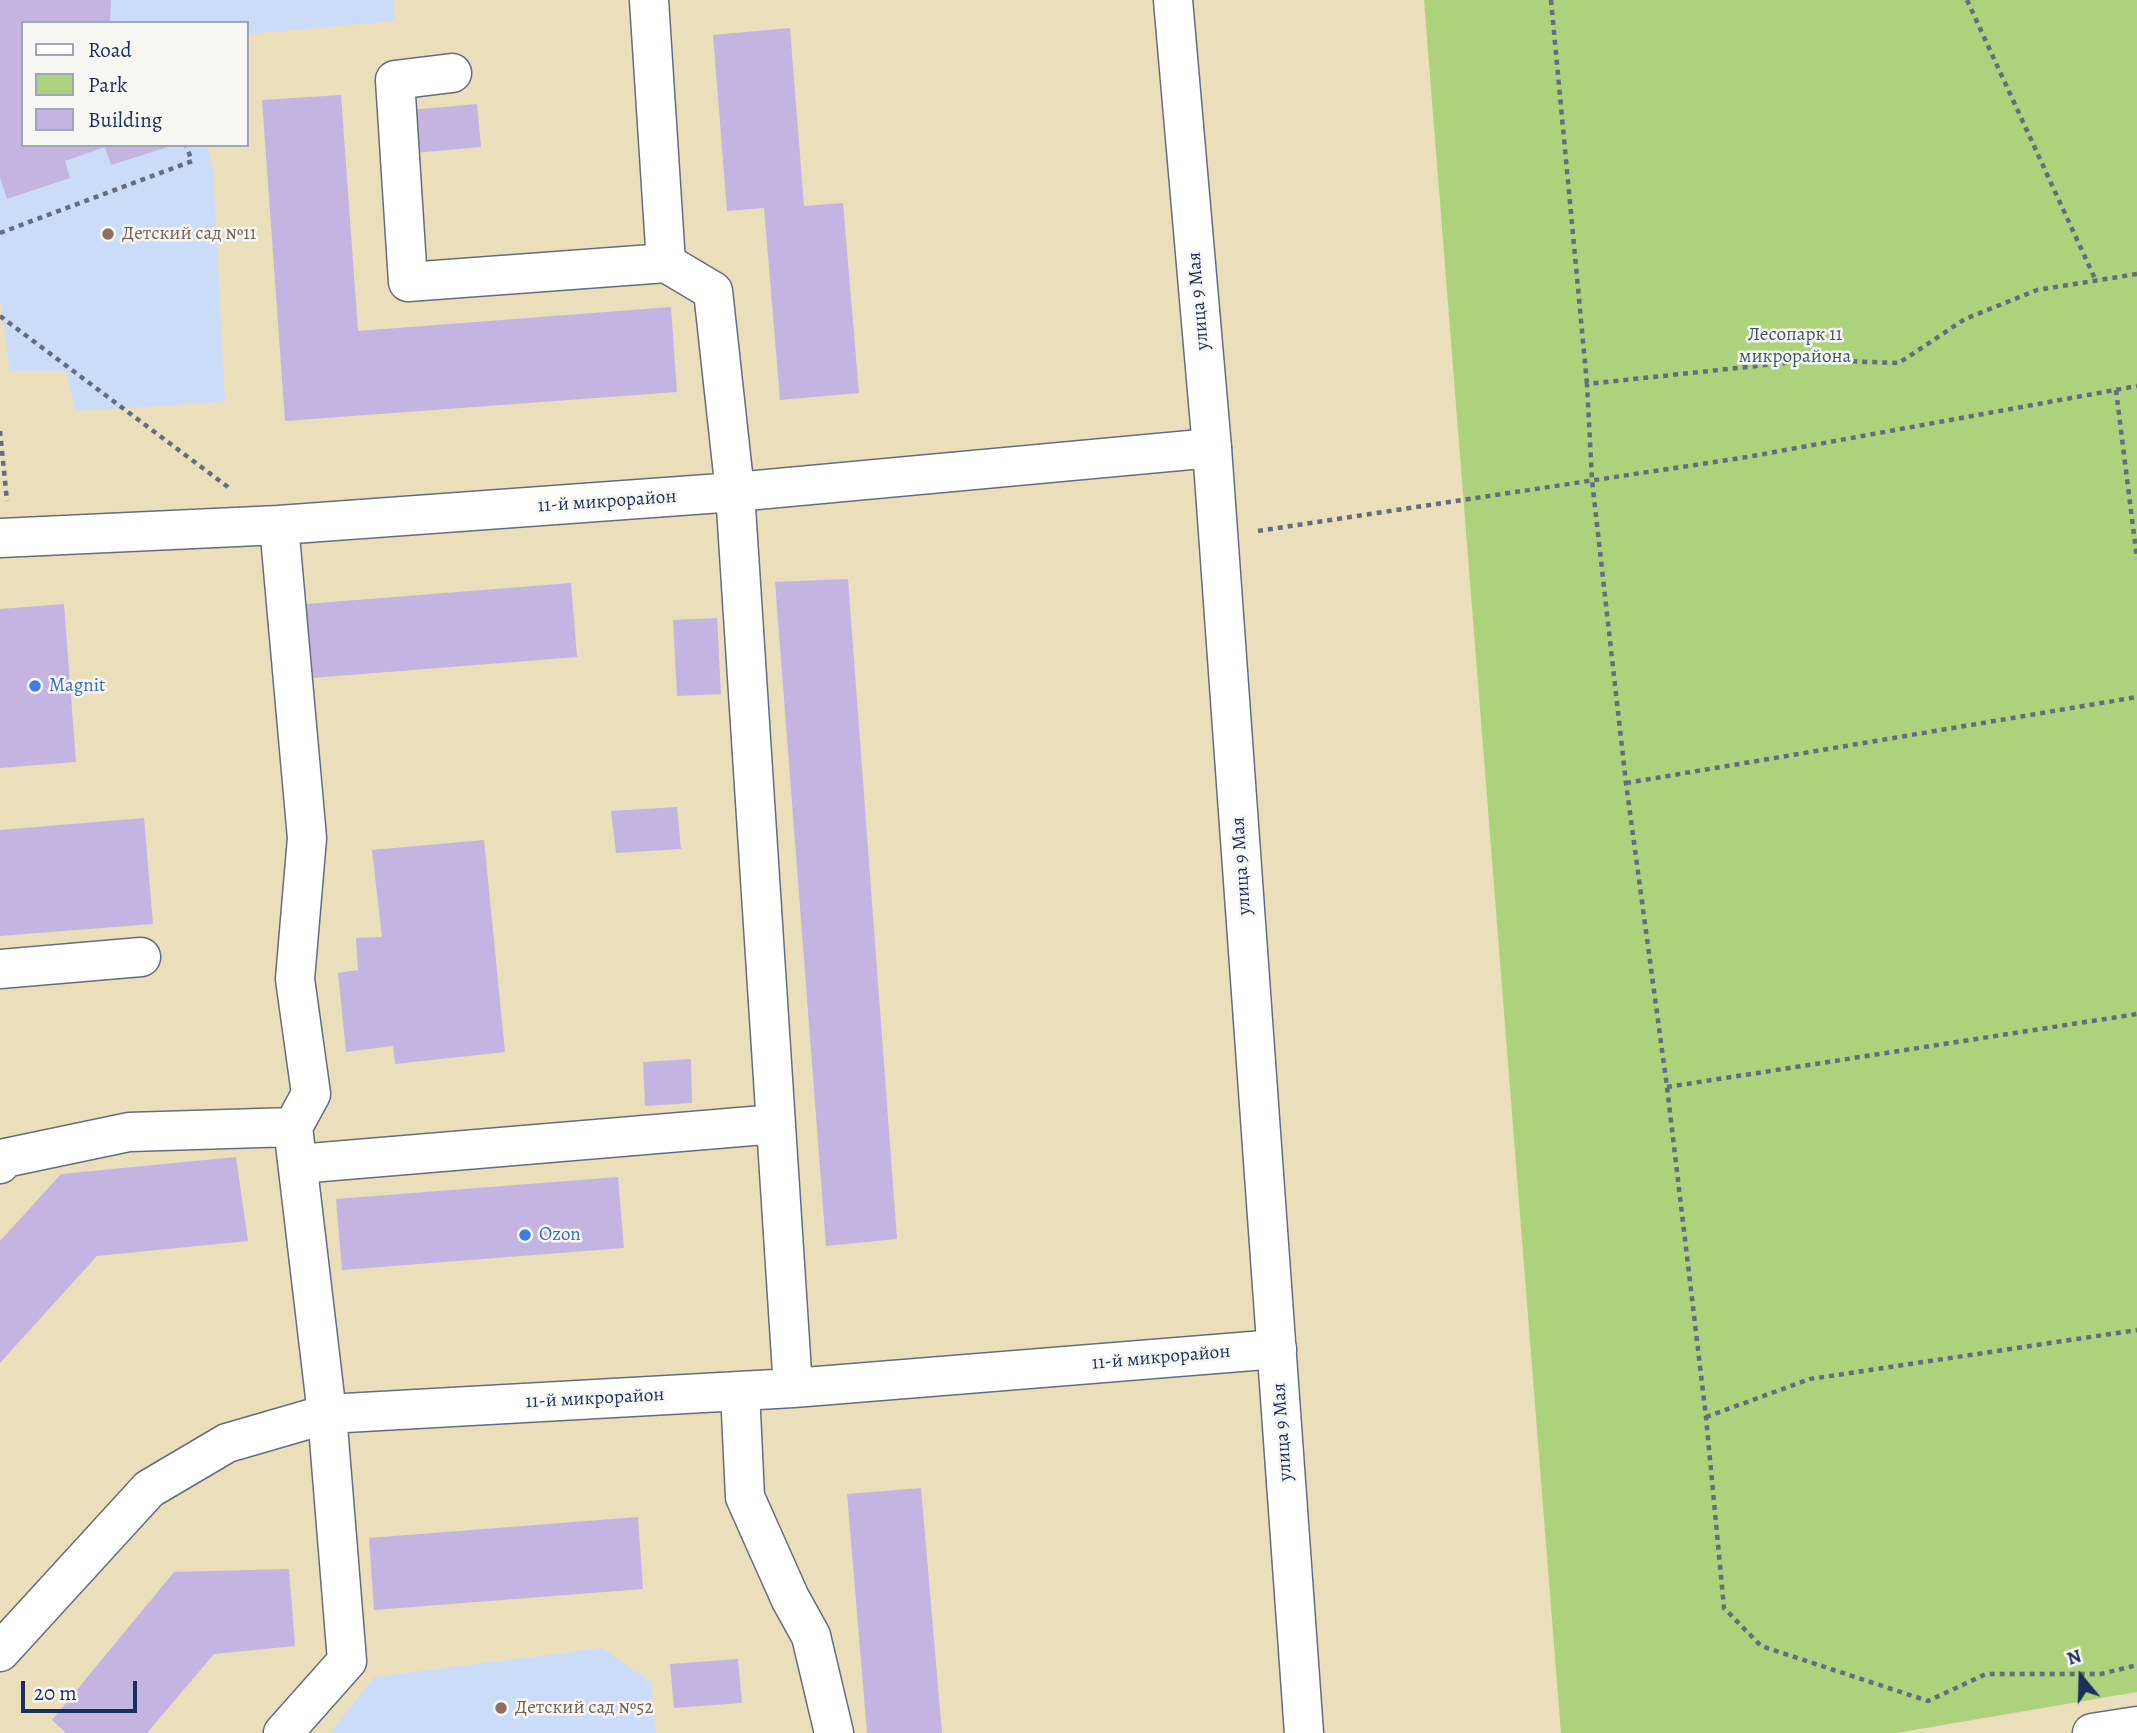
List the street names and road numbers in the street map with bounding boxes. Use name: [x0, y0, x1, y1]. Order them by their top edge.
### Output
street label: улица 9 Мая: [1183, 251, 1215, 351]
street label: 11-й микрорайон: [537, 486, 677, 518]
street label: улица 9 Мая: [1227, 816, 1257, 916]
street label: 11-й микрорайон: [1091, 1341, 1231, 1375]
street label: улица 9 Мая: [1268, 1382, 1298, 1482]
street label: 11-й микрорайон: [525, 1384, 665, 1414]

